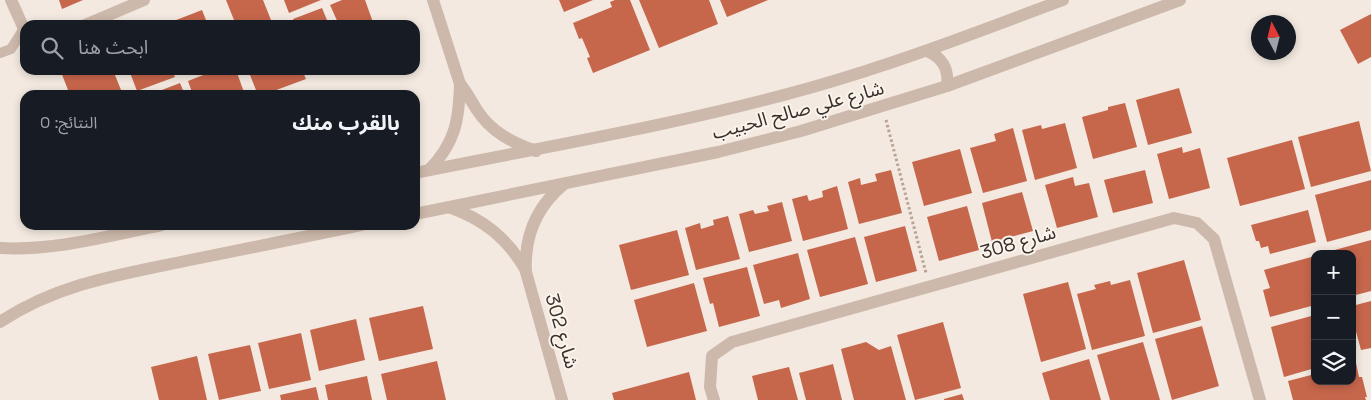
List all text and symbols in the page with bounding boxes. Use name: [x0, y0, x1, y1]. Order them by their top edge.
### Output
north arrow: [1251, 15, 1296, 60]
search box: [20, 20, 420, 75]
icon: search: [38, 34, 66, 62]
text: ابحث هنا: [78, 35, 148, 60]
street label: شارع علي صالح الحبيب: [709, 75, 887, 147]
text: بالقرب منك: [292, 109, 400, 136]
text: النتائج: 0: [40, 112, 97, 133]
street label: شارع 308: [977, 219, 1059, 266]
map controls: [1311, 250, 1356, 385]
button: +: [1311, 250, 1356, 295]
street label: شارع 302: [538, 291, 585, 372]
button: −: [1311, 295, 1356, 340]
button: layers: [1311, 340, 1356, 385]

